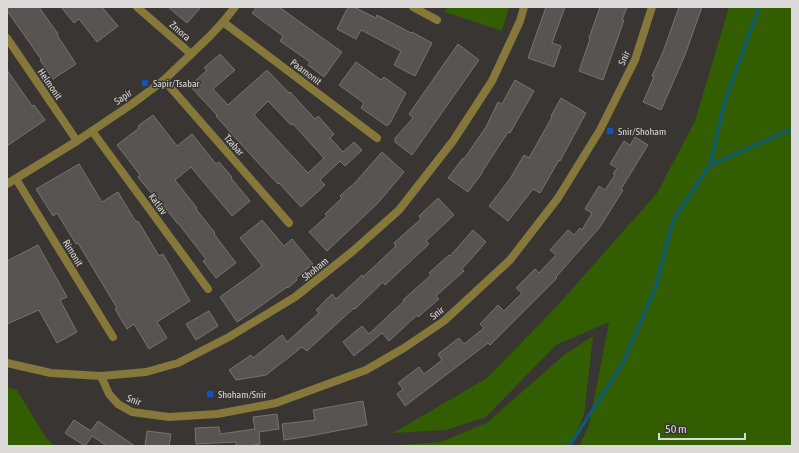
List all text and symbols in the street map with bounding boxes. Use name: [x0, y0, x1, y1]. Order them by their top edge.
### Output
street label: Zmora: [167, 19, 193, 43]
street label: Snir: [616, 48, 632, 67]
street label: Paamonit: [288, 57, 324, 87]
street label: Helmonit: [36, 66, 64, 102]
marker: Sapir/Tsabar: [140, 78, 150, 88]
place label: Sapir/Tsabar: [153, 78, 201, 89]
street label: Sapir: [112, 86, 135, 107]
marker: Snir/Shoham: [605, 126, 615, 136]
place label: Snir/Shoham: [618, 126, 666, 137]
street label: Tzabar: [222, 132, 247, 159]
street label: Katlav: [147, 191, 169, 217]
street label: Rimonit: [61, 238, 85, 268]
street label: Shoham: [300, 255, 330, 283]
street label: Snir: [428, 304, 447, 322]
marker: Shoham/Snir: [205, 389, 215, 399]
place label: Shoham/Snir: [218, 389, 267, 400]
street label: Snir: [125, 392, 144, 408]
scale bar: [659, 415, 745, 441]
text: 50 m: [665, 422, 687, 436]

